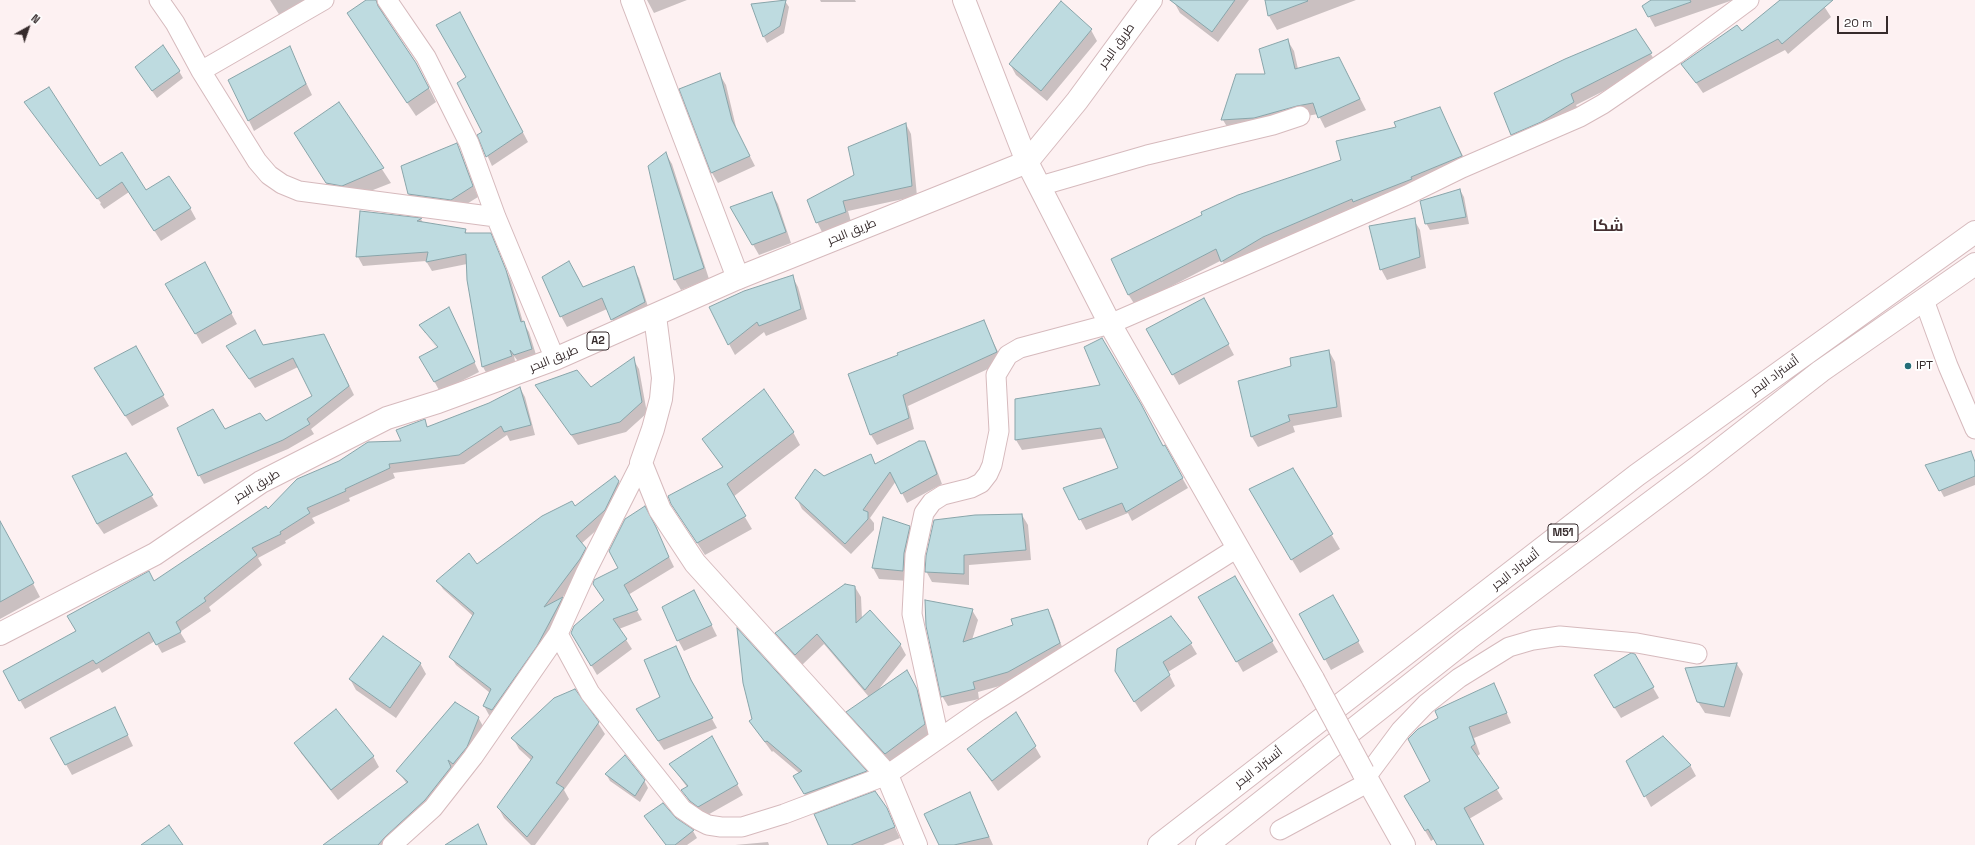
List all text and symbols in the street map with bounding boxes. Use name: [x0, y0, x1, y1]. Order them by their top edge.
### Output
north arrow: [8, 8, 48, 48]
scale bar: [1839, 8, 1890, 34]
text: N: [28, 11, 43, 27]
text: 20 m: [1844, 15, 1872, 31]
street label: طريق البحر: [1096, 21, 1138, 71]
street label: طريق البحر: [825, 216, 879, 248]
district label: شكا: [1592, 217, 1624, 237]
road number: A2: [587, 332, 609, 350]
street label: طريق البحر: [527, 343, 581, 375]
street label: أتستراد البحر: [1748, 353, 1802, 399]
place label: IPT: [1916, 359, 1933, 373]
marker: IPT: [1903, 361, 1913, 371]
street label: طريق البحر: [231, 467, 283, 505]
road number: M51: [1548, 524, 1578, 542]
street label: أتستراد البحر: [1489, 547, 1543, 593]
street label: أتستراد البحر: [1232, 745, 1286, 791]

